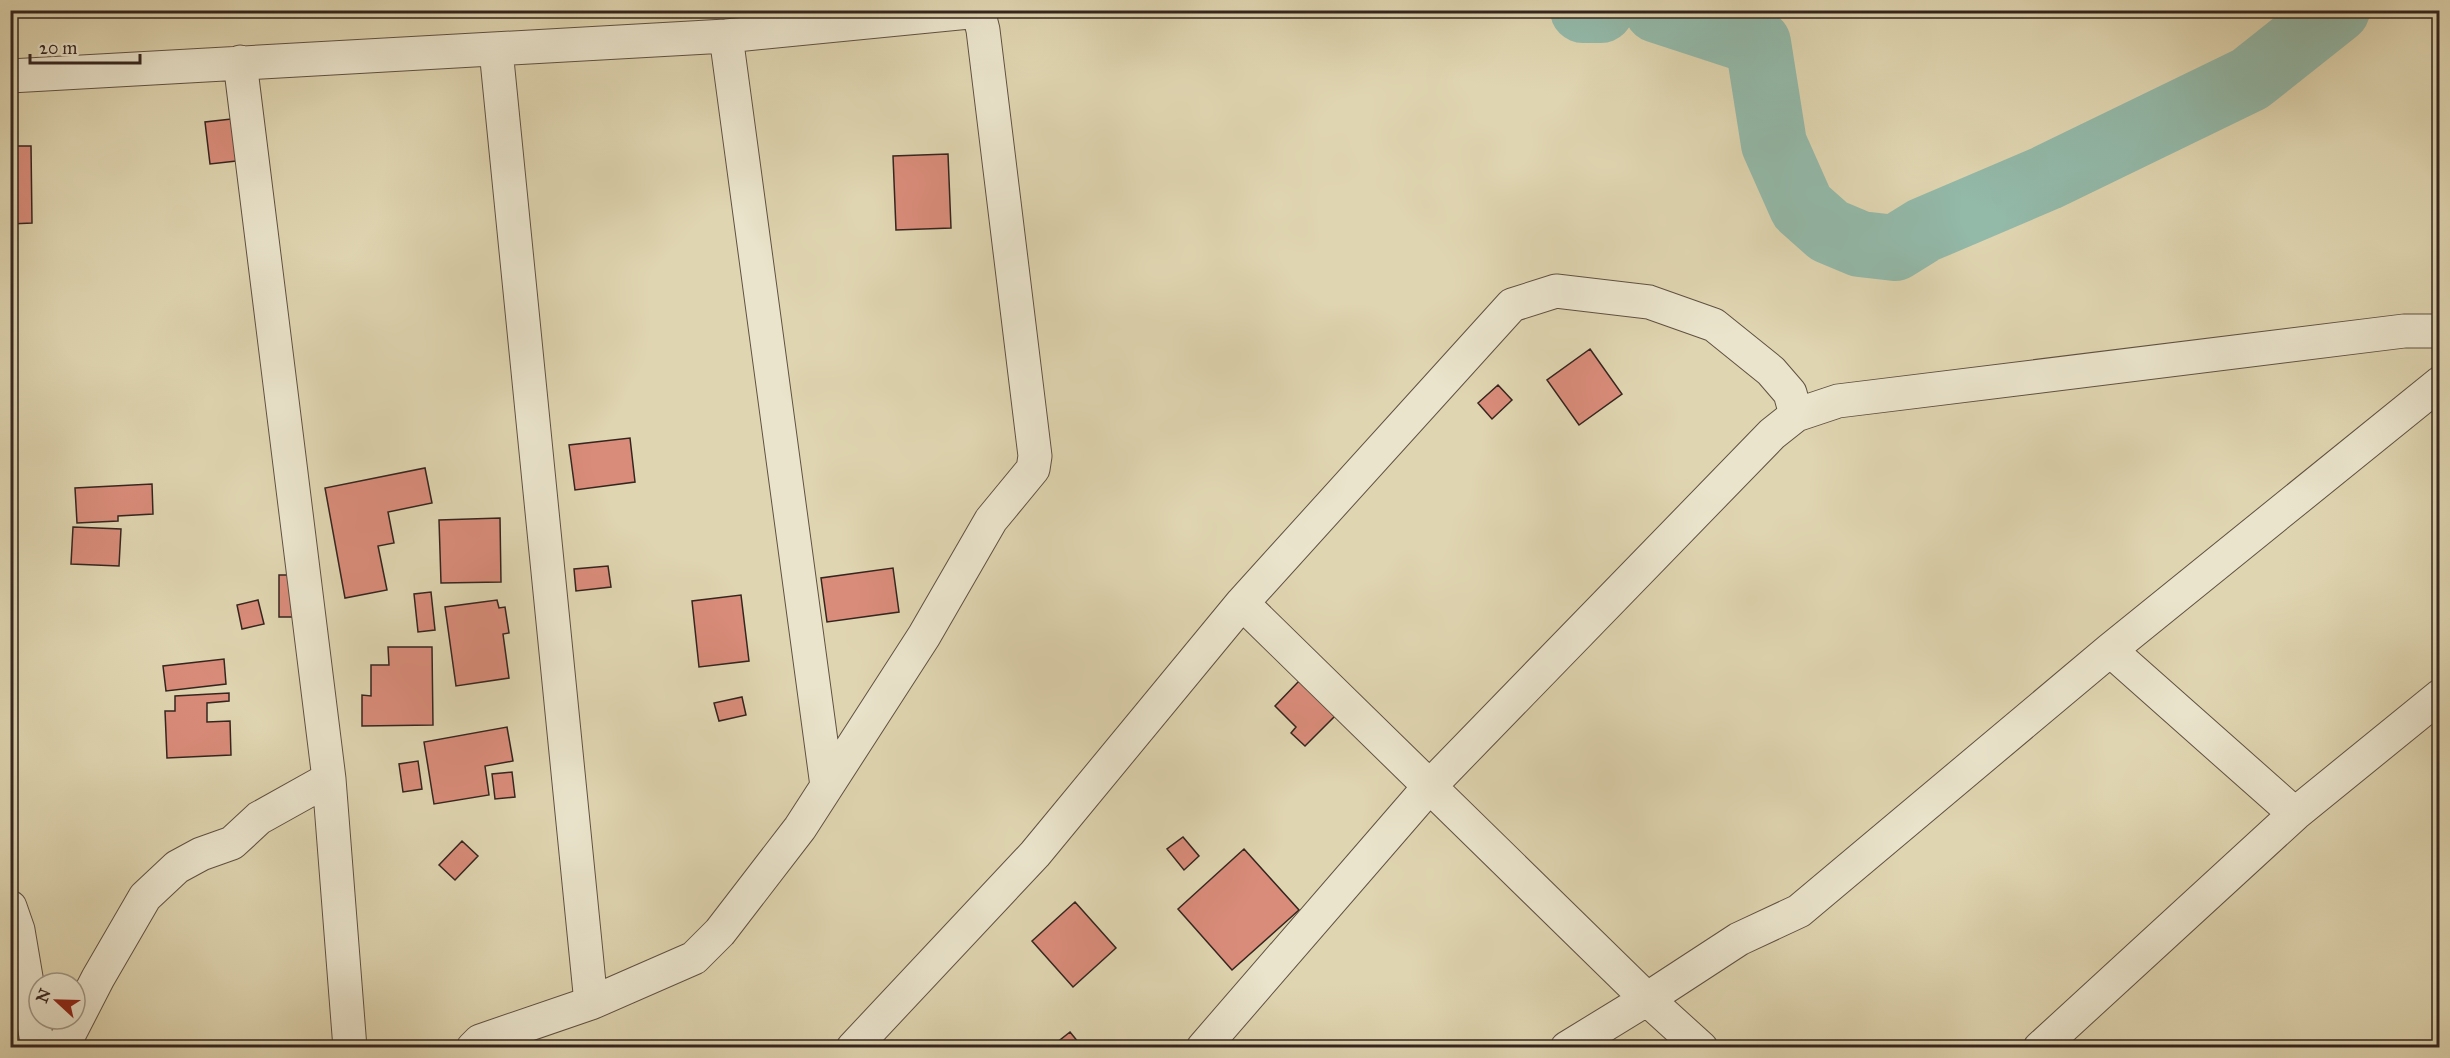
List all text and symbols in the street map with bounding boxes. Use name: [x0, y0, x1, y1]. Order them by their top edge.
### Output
scale bar: [30, 27, 140, 65]
text: 20 m: [39, 37, 77, 59]
north arrow: [27, 971, 87, 1031]
text: N: [32, 985, 55, 1005]

